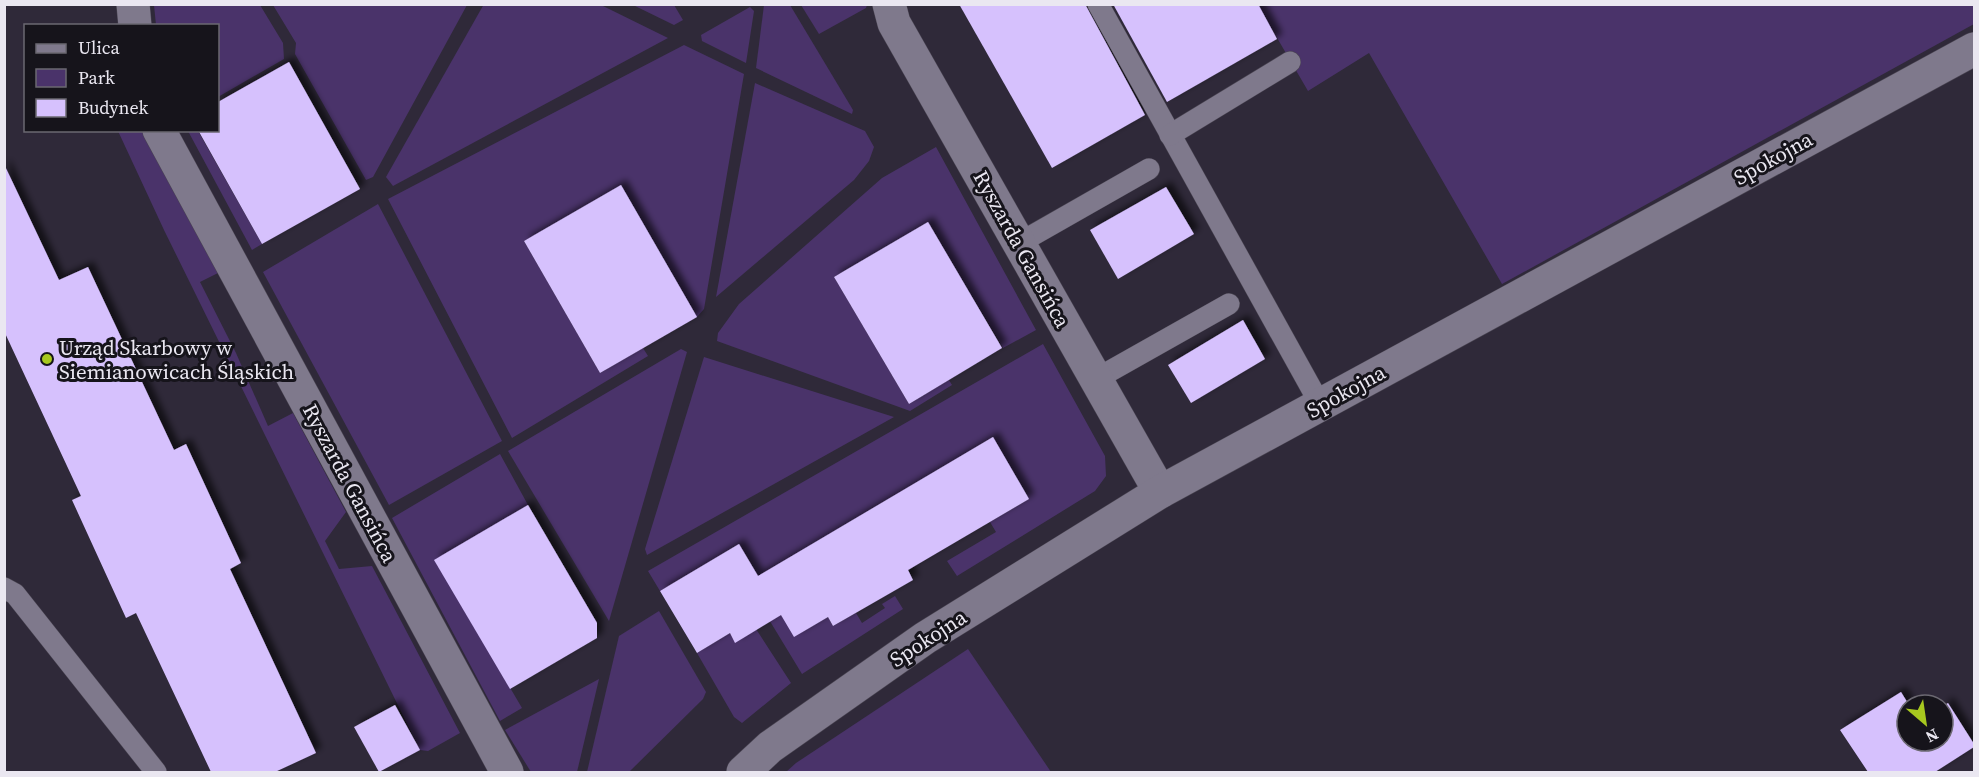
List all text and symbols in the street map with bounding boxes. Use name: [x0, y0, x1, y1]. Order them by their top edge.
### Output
legend: [24, 24, 219, 132]
text: Ulica: [78, 35, 121, 60]
text: Park: [78, 65, 115, 90]
text: Budynek: [78, 95, 148, 120]
street label: Spokojna: [1728, 124, 1818, 192]
street label: Ryszarda Gansińca: [967, 165, 1077, 333]
place label: Urząd Skarbowy w Siemianowicach Śląskich: [59, 333, 294, 386]
marker: Urząd Skarbowy w Siemianowicach Śląskich: [40, 352, 54, 366]
street label: Spokojna: [1301, 357, 1391, 425]
street label: Ryszarda Gansińca: [296, 399, 404, 568]
street label: Spokojna: [884, 602, 972, 674]
north arrow: [1895, 693, 1955, 753]
text: N: [1922, 724, 1943, 749]

